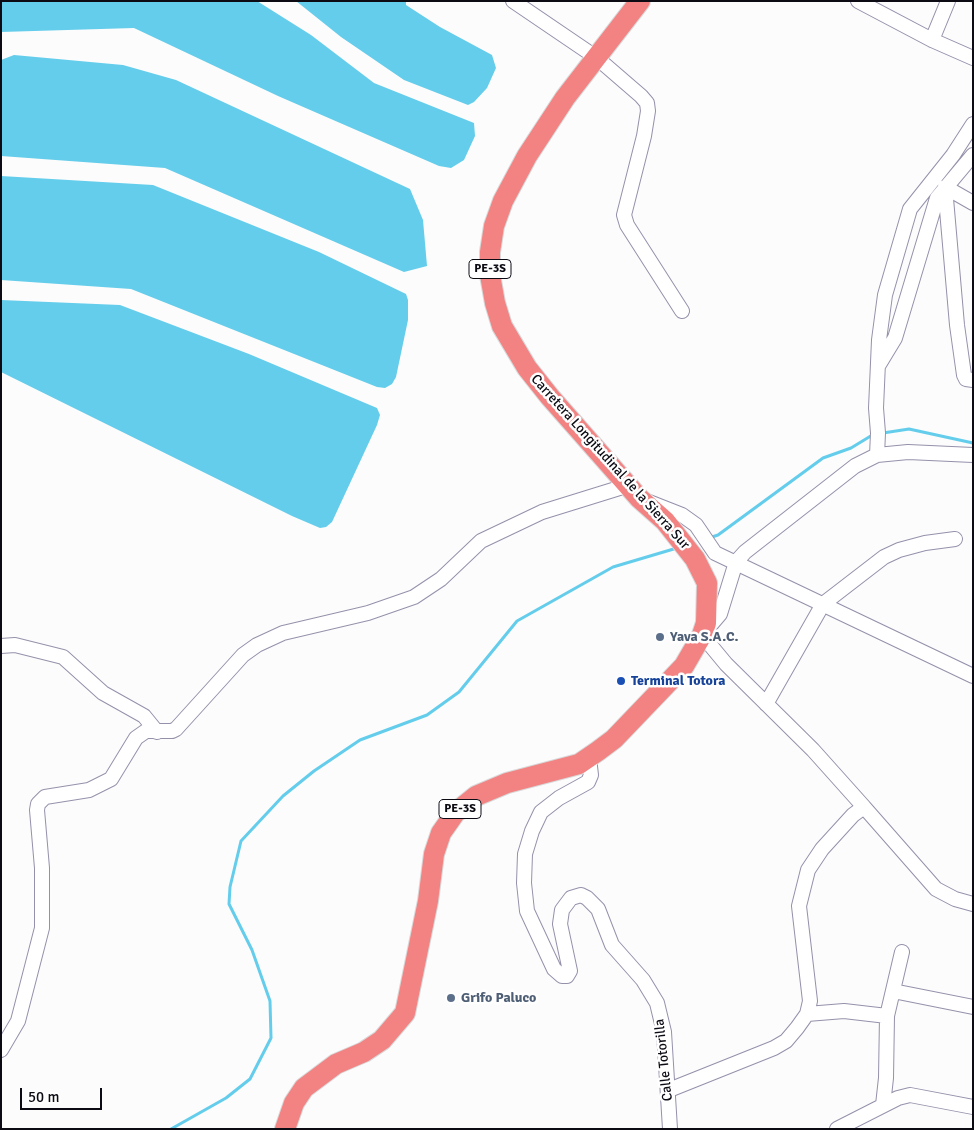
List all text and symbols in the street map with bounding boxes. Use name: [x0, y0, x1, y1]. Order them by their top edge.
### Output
road number: PE-3S: [469, 260, 511, 278]
street label: Carretera Longitudinal de la Sierra Sur: [527, 371, 693, 553]
place label: Yava S.A.C.: [670, 629, 738, 645]
marker: Yava S.A.C.: [654, 631, 666, 643]
place label: Terminal Totora: [631, 673, 725, 689]
marker: Terminal Totora: [615, 675, 627, 687]
road number: PE-3S: [439, 800, 481, 819]
place label: Grifo Paluco: [461, 990, 536, 1006]
marker: Grifo Paluco: [445, 992, 457, 1004]
street label: Calle Totorilla: [651, 1018, 677, 1102]
scale bar: [22, 1078, 105, 1110]
text: 50 m: [28, 1088, 59, 1106]

